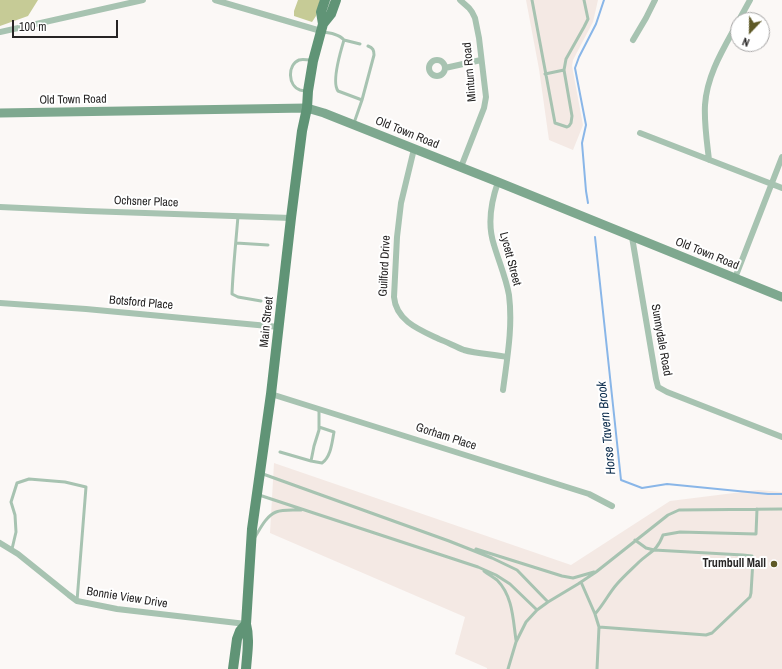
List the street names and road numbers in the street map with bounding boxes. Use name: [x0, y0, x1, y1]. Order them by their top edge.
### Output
street label: Minturn Road: [460, 42, 480, 102]
street label: Old Town Road: [39, 92, 107, 108]
street label: Old Town Road: [373, 114, 441, 152]
street label: Ochsner Place: [114, 194, 178, 210]
street label: Lycett Street: [496, 231, 524, 287]
street label: Guilford Drive: [376, 235, 394, 297]
street label: Old Town Road: [673, 235, 741, 273]
street label: Botsford Place: [108, 293, 174, 313]
street label: Main Street: [257, 296, 277, 348]
street label: Sunnydale Road: [648, 303, 674, 377]
street label: Gorham Place: [414, 420, 478, 454]
street label: Bonnie View Drive: [85, 584, 169, 612]

